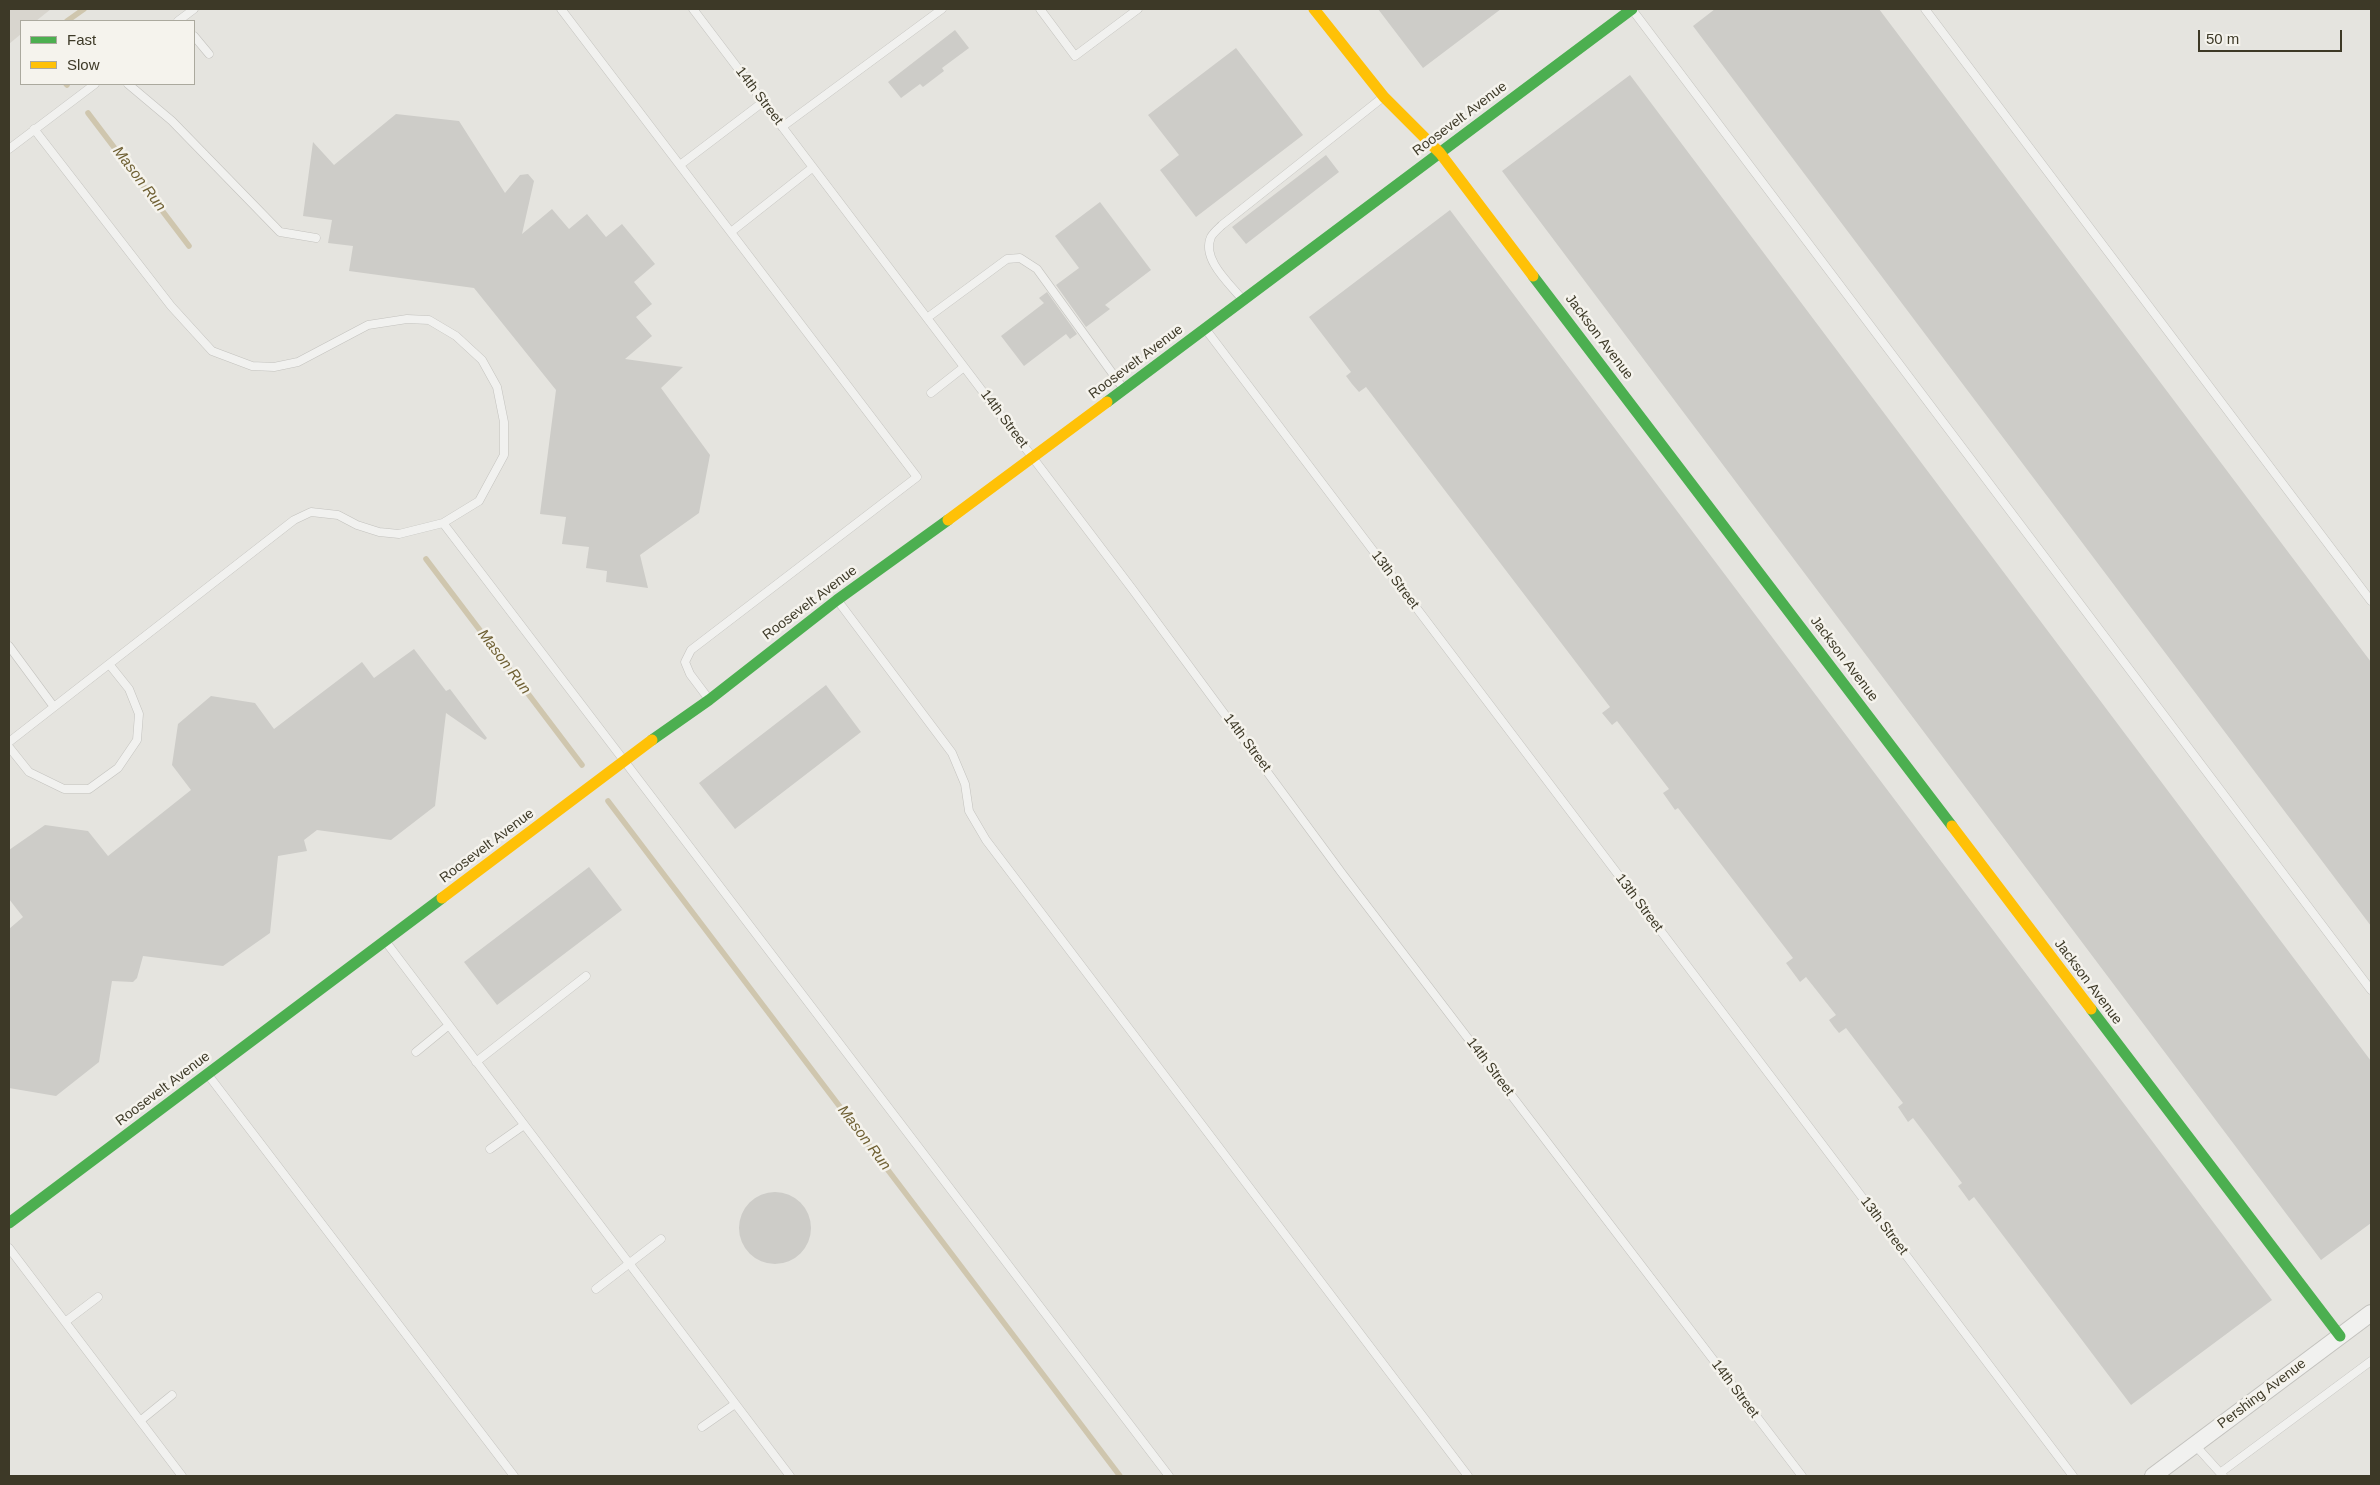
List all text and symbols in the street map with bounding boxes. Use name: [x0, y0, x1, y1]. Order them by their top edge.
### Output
legend: [20, 20, 195, 85]
scale bar: [2200, 20, 2344, 52]
text: 50 m: [2206, 30, 2239, 47]
text: Fast: [67, 31, 96, 48]
text: Slow: [67, 56, 100, 73]
street label: 14th Street: [732, 64, 786, 128]
street label: Roosevelt Avenue: [1410, 78, 1510, 160]
water label: Mason Run: [109, 143, 169, 215]
street label: Jackson Avenue: [1561, 291, 1637, 383]
street label: Roosevelt Avenue: [1086, 321, 1186, 403]
street label: 14th Street: [977, 387, 1031, 451]
street label: 13th Street: [1368, 548, 1422, 612]
street label: Roosevelt Avenue: [760, 562, 860, 644]
street label: Jackson Avenue: [1806, 613, 1882, 705]
water label: Mason Run: [474, 626, 534, 698]
street label: 14th Street: [1220, 711, 1274, 775]
street label: Roosevelt Avenue: [437, 805, 537, 887]
street label: 13th Street: [1612, 871, 1666, 935]
street label: Jackson Avenue: [2050, 936, 2126, 1028]
street label: 14th Street: [1463, 1035, 1517, 1099]
street label: Roosevelt Avenue: [113, 1048, 213, 1130]
water label: Mason Run: [834, 1102, 894, 1174]
street label: 13th Street: [1857, 1194, 1911, 1258]
street label: Pershing Avenue: [2214, 1355, 2310, 1433]
street label: 14th Street: [1708, 1357, 1762, 1421]

